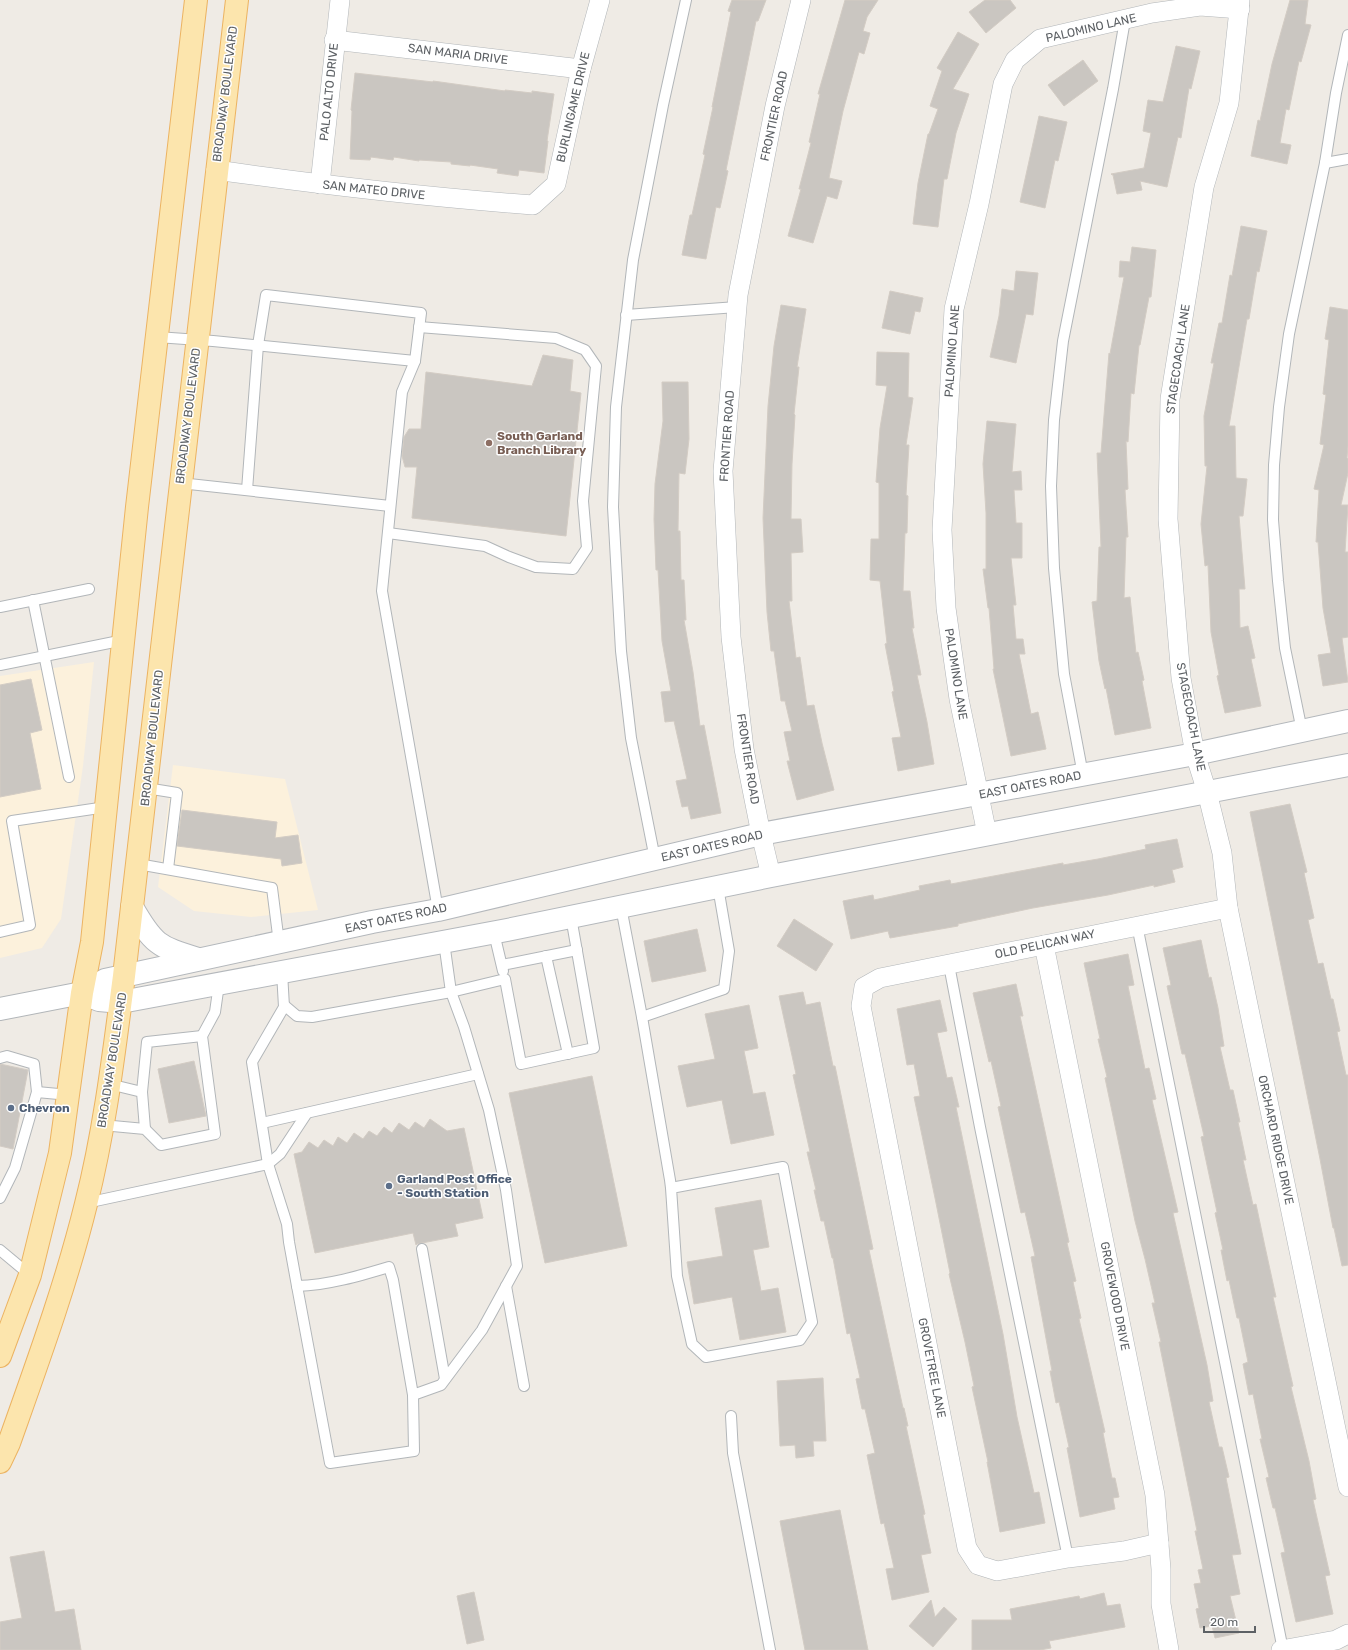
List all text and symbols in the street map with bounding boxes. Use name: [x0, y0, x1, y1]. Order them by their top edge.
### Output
street label: PALOMINO LANE: [1044, 11, 1138, 45]
street label: BROADWAY BOULEVARD: [210, 25, 240, 163]
street label: SAN MARIA DRIVE: [407, 41, 509, 67]
street label: PALO ALTO DRIVE: [317, 42, 341, 142]
street label: BURLINGAME DRIVE: [553, 50, 593, 164]
street label: FRONTIER ROAD: [758, 70, 790, 162]
street label: SAN MATEO DRIVE: [322, 178, 426, 202]
street label: STAGECOACH LANE: [1163, 303, 1193, 415]
street label: PALOMINO LANE: [942, 304, 962, 398]
street label: BROADWAY BOULEVARD: [173, 347, 203, 485]
street label: FRONTIER ROAD: [717, 390, 737, 482]
place label: South Garland Branch Library: [497, 429, 586, 457]
marker: South Garland Branch Library: [484, 438, 494, 448]
street label: PALOMINO LANE: [942, 627, 970, 721]
street label: STAGECOACH LANE: [1174, 661, 1208, 773]
street label: BROADWAY BOULEVARD: [138, 669, 166, 807]
street label: FRONTIER ROAD: [734, 713, 762, 805]
street label: EAST OATES ROAD: [978, 768, 1082, 802]
street label: EAST OATES ROAD: [660, 827, 764, 865]
street label: EAST OATES ROAD: [344, 900, 448, 936]
street label: OLD PELICAN WAY: [993, 926, 1097, 961]
street label: BROADWAY BOULEVARD: [94, 991, 130, 1129]
street label: ORCHARD RIDGE DRIVE: [1255, 1074, 1297, 1206]
place label: Chevron: [19, 1101, 70, 1115]
marker: Chevron: [6, 1103, 16, 1113]
place label: Garland Post Office - South Station: [397, 1172, 512, 1200]
marker: Garland Post Office - South Station: [384, 1181, 394, 1191]
street label: GROVEWOOD DRIVE: [1098, 1240, 1132, 1352]
street label: GROVETREE LANE: [915, 1317, 949, 1419]
scale bar: [1204, 1608, 1255, 1634]
text: 20 m: [1210, 1615, 1238, 1629]

